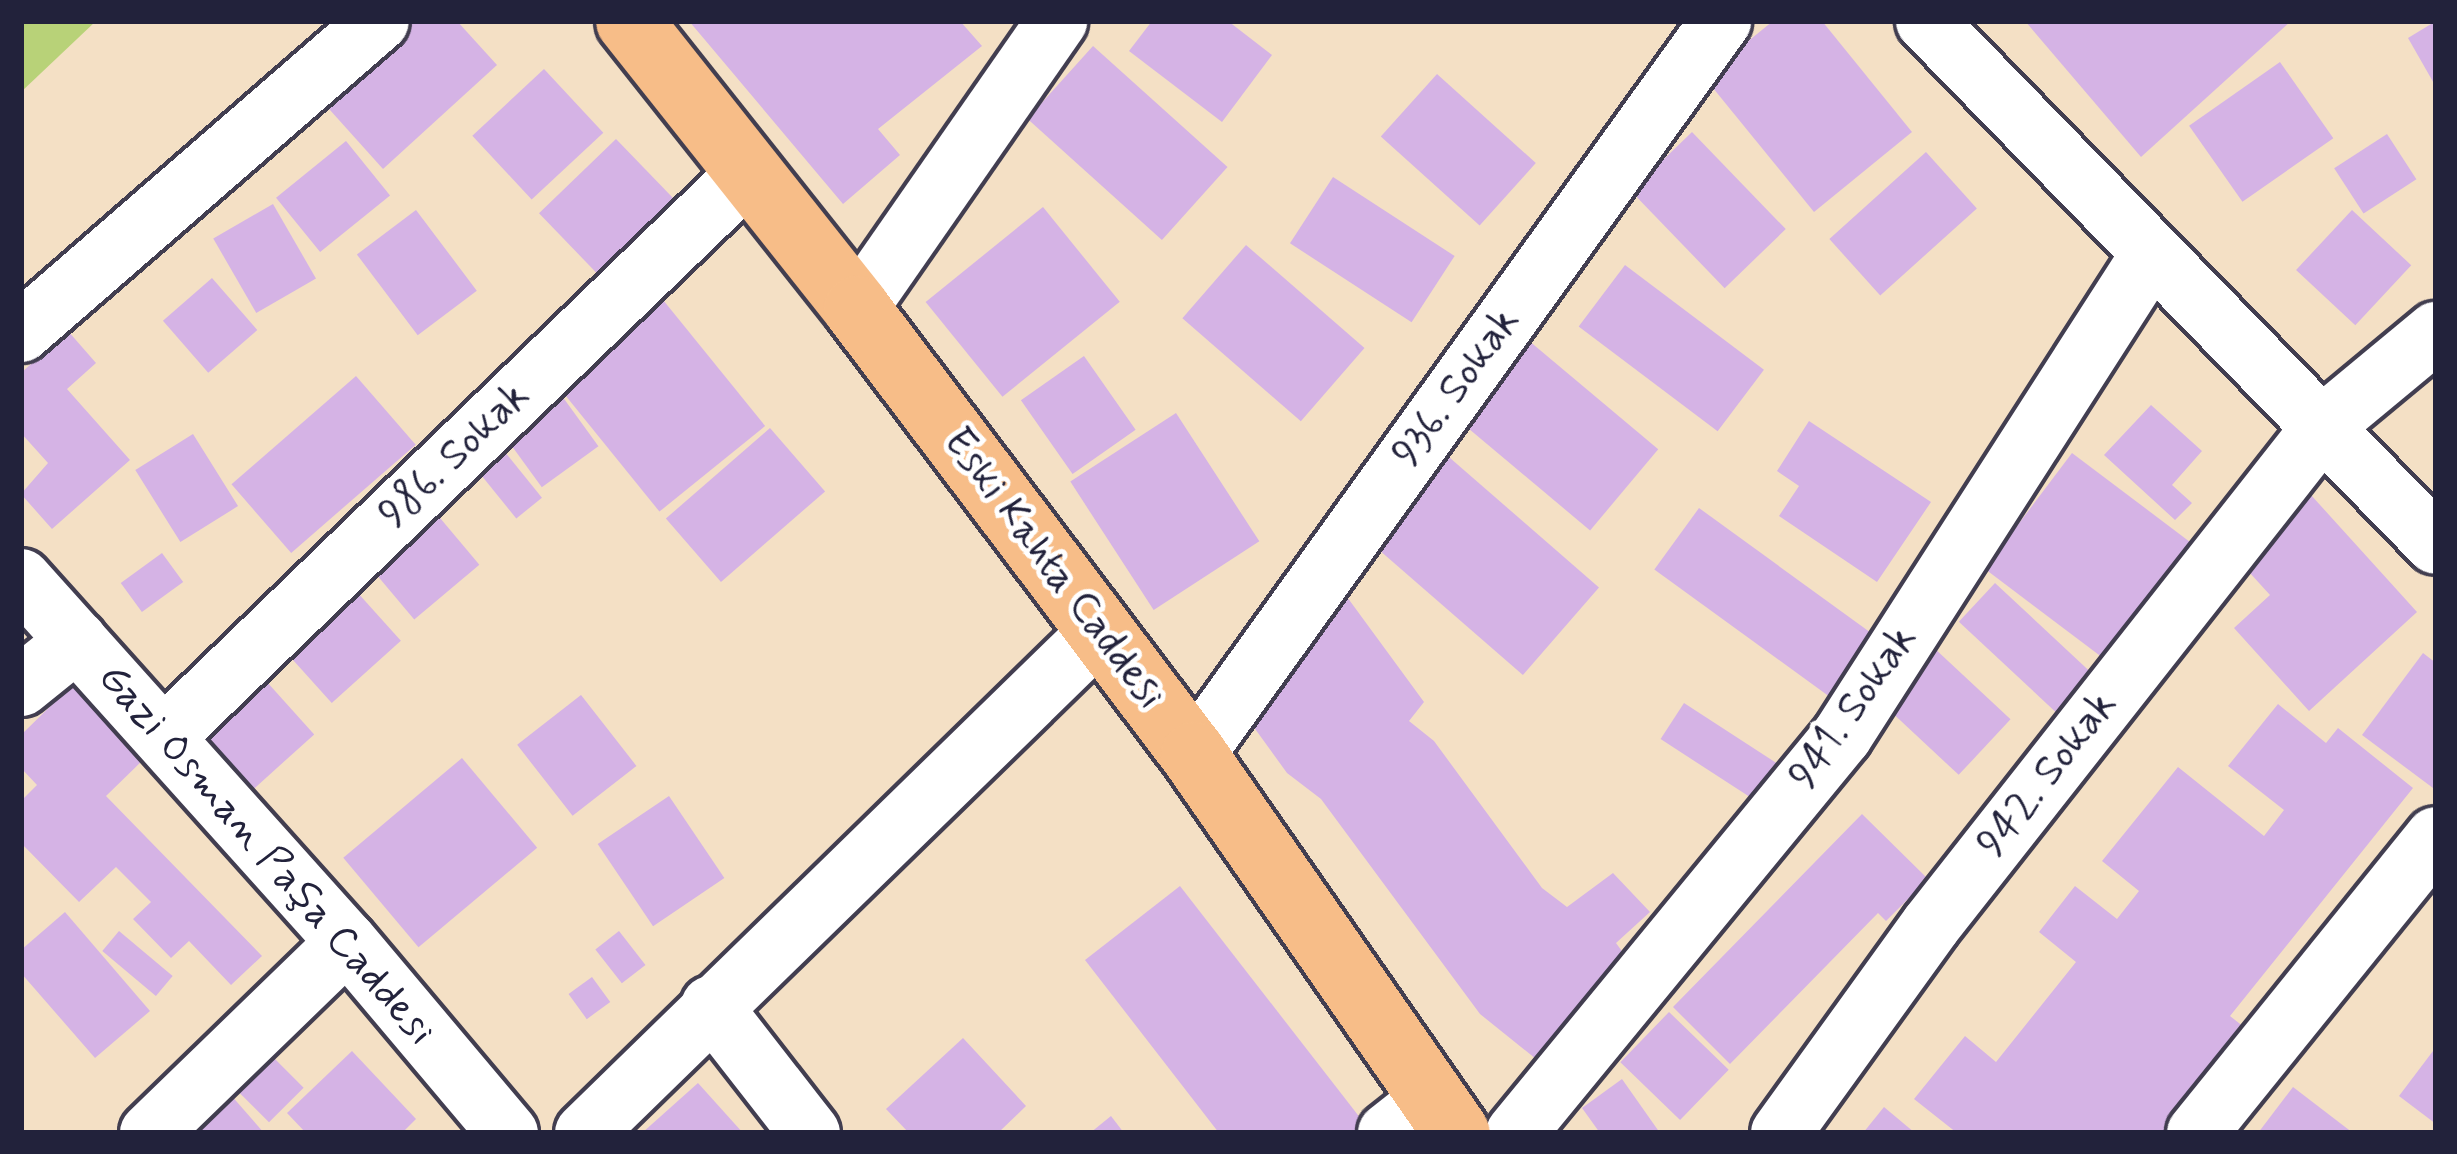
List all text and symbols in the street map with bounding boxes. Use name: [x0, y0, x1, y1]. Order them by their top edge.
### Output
street label: 936. Sokak: [1382, 299, 1532, 477]
street label: 986. Sokak: [369, 372, 541, 540]
street label: Eski Kahta Caddesi: [927, 413, 1179, 725]
street label: 941. Sokak: [1779, 616, 1929, 800]
street label: Gazi Osman Paşa Caddesi: [86, 653, 446, 1057]
street label: 942. Sokak: [1967, 682, 2129, 868]

